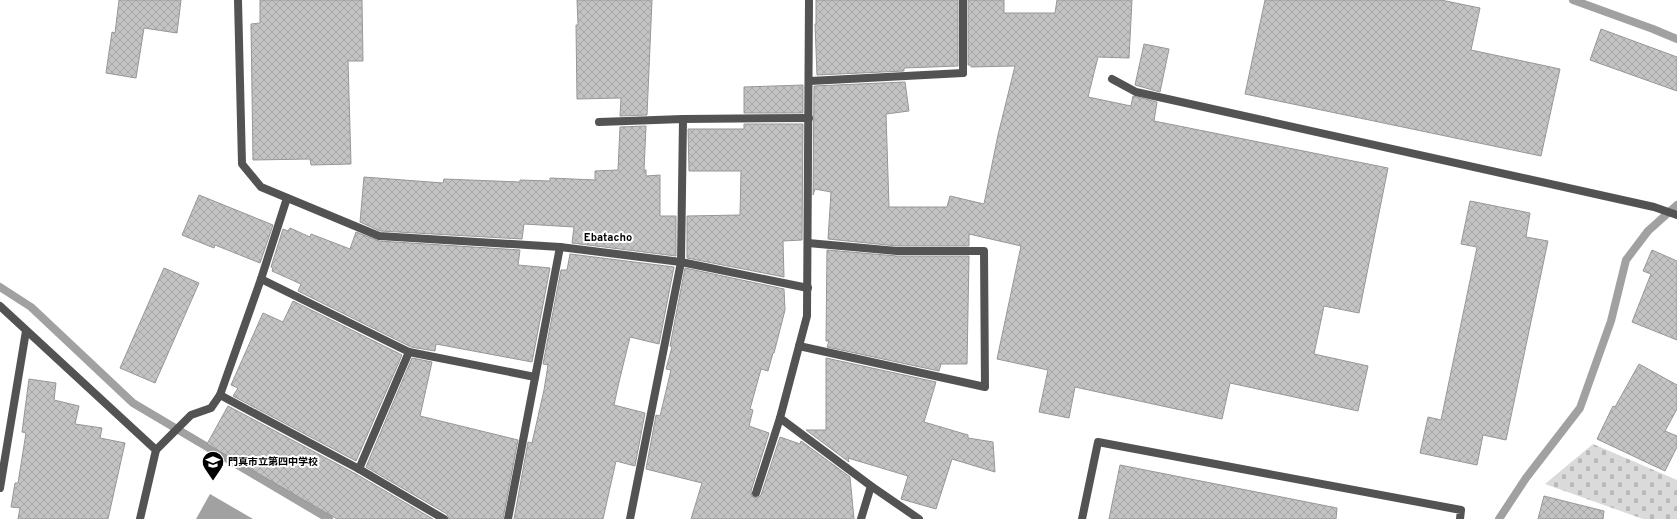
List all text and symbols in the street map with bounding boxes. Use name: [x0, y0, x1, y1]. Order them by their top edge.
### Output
district label: Ebatacho: [584, 231, 632, 245]
school or university icon: 門真市立第四中学校: [200, 449, 226, 482]
place label: 門真市立第四中学校: [228, 456, 318, 469]

